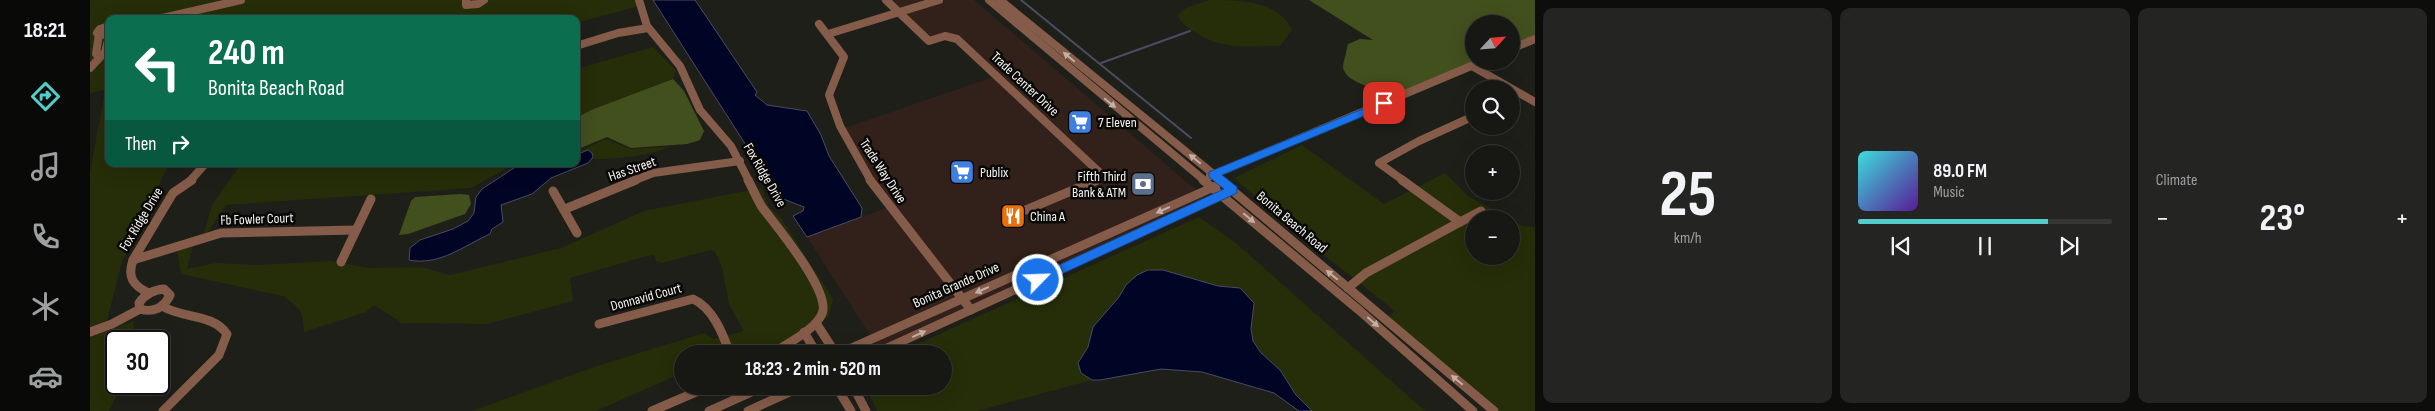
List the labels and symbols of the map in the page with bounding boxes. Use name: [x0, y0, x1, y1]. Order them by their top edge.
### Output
north arrow: [1465, 15, 1520, 70]
street label: Trade Center Drive: [988, 48, 1062, 120]
one-way arrow: [1063, 51, 1076, 62]
pin: [1363, 82, 1405, 124]
one-way arrow: [1104, 97, 1117, 108]
supermarket icon: 7 Eleven: [1067, 109, 1093, 135]
place label: 7 Eleven: [1098, 114, 1137, 131]
street label: Trade Way Drive: [856, 135, 910, 207]
street label: Fox Ridge Drive: [740, 140, 790, 210]
street label: Has Street: [606, 153, 658, 185]
one-way arrow: [1189, 154, 1202, 165]
supermarket icon: Publix: [949, 159, 975, 185]
place label: Publix: [980, 164, 1009, 181]
place label: Fifth Third Bank & ATM: [1072, 168, 1126, 201]
bank icon: Fifth Third Bank & ATM: [1130, 171, 1156, 197]
street label: Fox Ridge Drive: [115, 184, 167, 254]
street label: Bonita Beach Road: [1253, 188, 1331, 257]
restaurant icon: China A: [1000, 203, 1026, 229]
one-way arrow: [1156, 206, 1170, 214]
place label: China A: [1030, 208, 1066, 225]
street label: Fb Fowler Court: [220, 209, 294, 229]
one-way arrow: [1242, 212, 1255, 223]
position arrow: [1011, 253, 1063, 305]
street label: Bonita Grande Drive: [910, 258, 1002, 312]
one-way arrow: [1326, 269, 1339, 280]
street label: Donnavid Court: [609, 279, 683, 315]
one-way arrow: [975, 286, 989, 294]
one-way arrow: [1367, 317, 1380, 328]
one-way arrow: [912, 329, 926, 337]
speed limit sign: 30: [105, 330, 170, 395]
one-way arrow: [1450, 374, 1463, 385]

